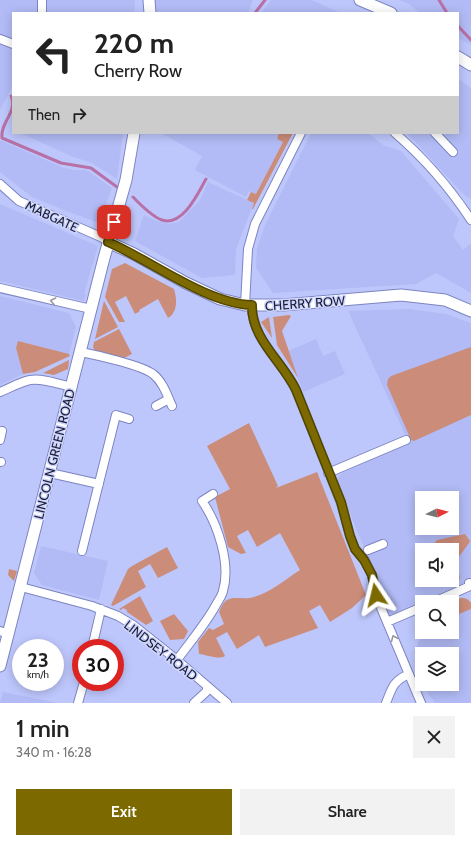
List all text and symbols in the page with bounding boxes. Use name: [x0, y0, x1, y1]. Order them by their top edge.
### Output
text: 220 m: [94, 26, 174, 60]
icon: left: [28, 28, 80, 80]
text: Cherry Row: [94, 60, 182, 82]
icon: right: [68, 104, 90, 126]
text: Then: [28, 106, 60, 124]
street label: MABGATE: [23, 197, 81, 235]
pin: [97, 205, 131, 239]
icon: arrive: [103, 211, 125, 233]
street label: CHERRY ROW: [264, 292, 346, 314]
one-way arrow: [50, 297, 56, 305]
street label: LINCOLN GREEN ROAD: [30, 387, 78, 521]
north arrow: [415, 491, 459, 535]
map controls: [415, 491, 459, 691]
button: sound: [415, 543, 459, 587]
position arrow: [355, 574, 397, 616]
button: search: [415, 595, 459, 639]
street label: LINDSEY ROAD: [121, 616, 201, 684]
one-way arrow: [391, 635, 399, 643]
speed limit sign: 30: [72, 639, 124, 691]
button: layers: [415, 647, 459, 691]
text: 23: [27, 648, 49, 672]
text: km/h: [27, 668, 49, 681]
text: 1 min: [16, 714, 70, 743]
button: close: [413, 716, 455, 758]
text: 340 m · 16:28: [16, 744, 92, 760]
button: Exit: [16, 789, 232, 835]
button: Share: [240, 789, 455, 835]

